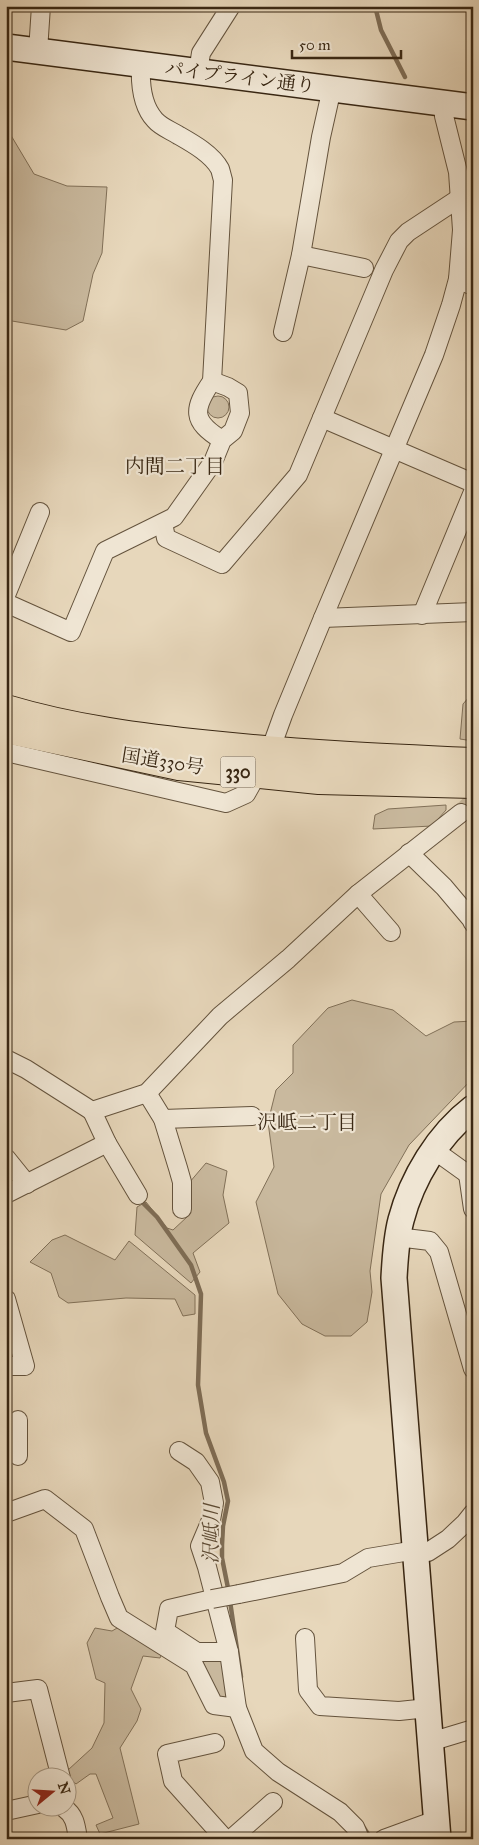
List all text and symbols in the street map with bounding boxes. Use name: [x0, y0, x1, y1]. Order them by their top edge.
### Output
scale bar: [292, 28, 400, 60]
text: 50 m: [299, 36, 331, 54]
street label: パイプライン通り: [164, 56, 316, 98]
district label: 内間二丁目: [125, 454, 225, 478]
street label: 国道330号: [120, 743, 206, 779]
road number: 330: [220, 756, 256, 788]
district label: 沢岻二丁目: [257, 1110, 357, 1134]
water label: 沢岻川: [198, 1502, 224, 1564]
north arrow: [28, 1768, 78, 1818]
text: N: [54, 1780, 74, 1797]

